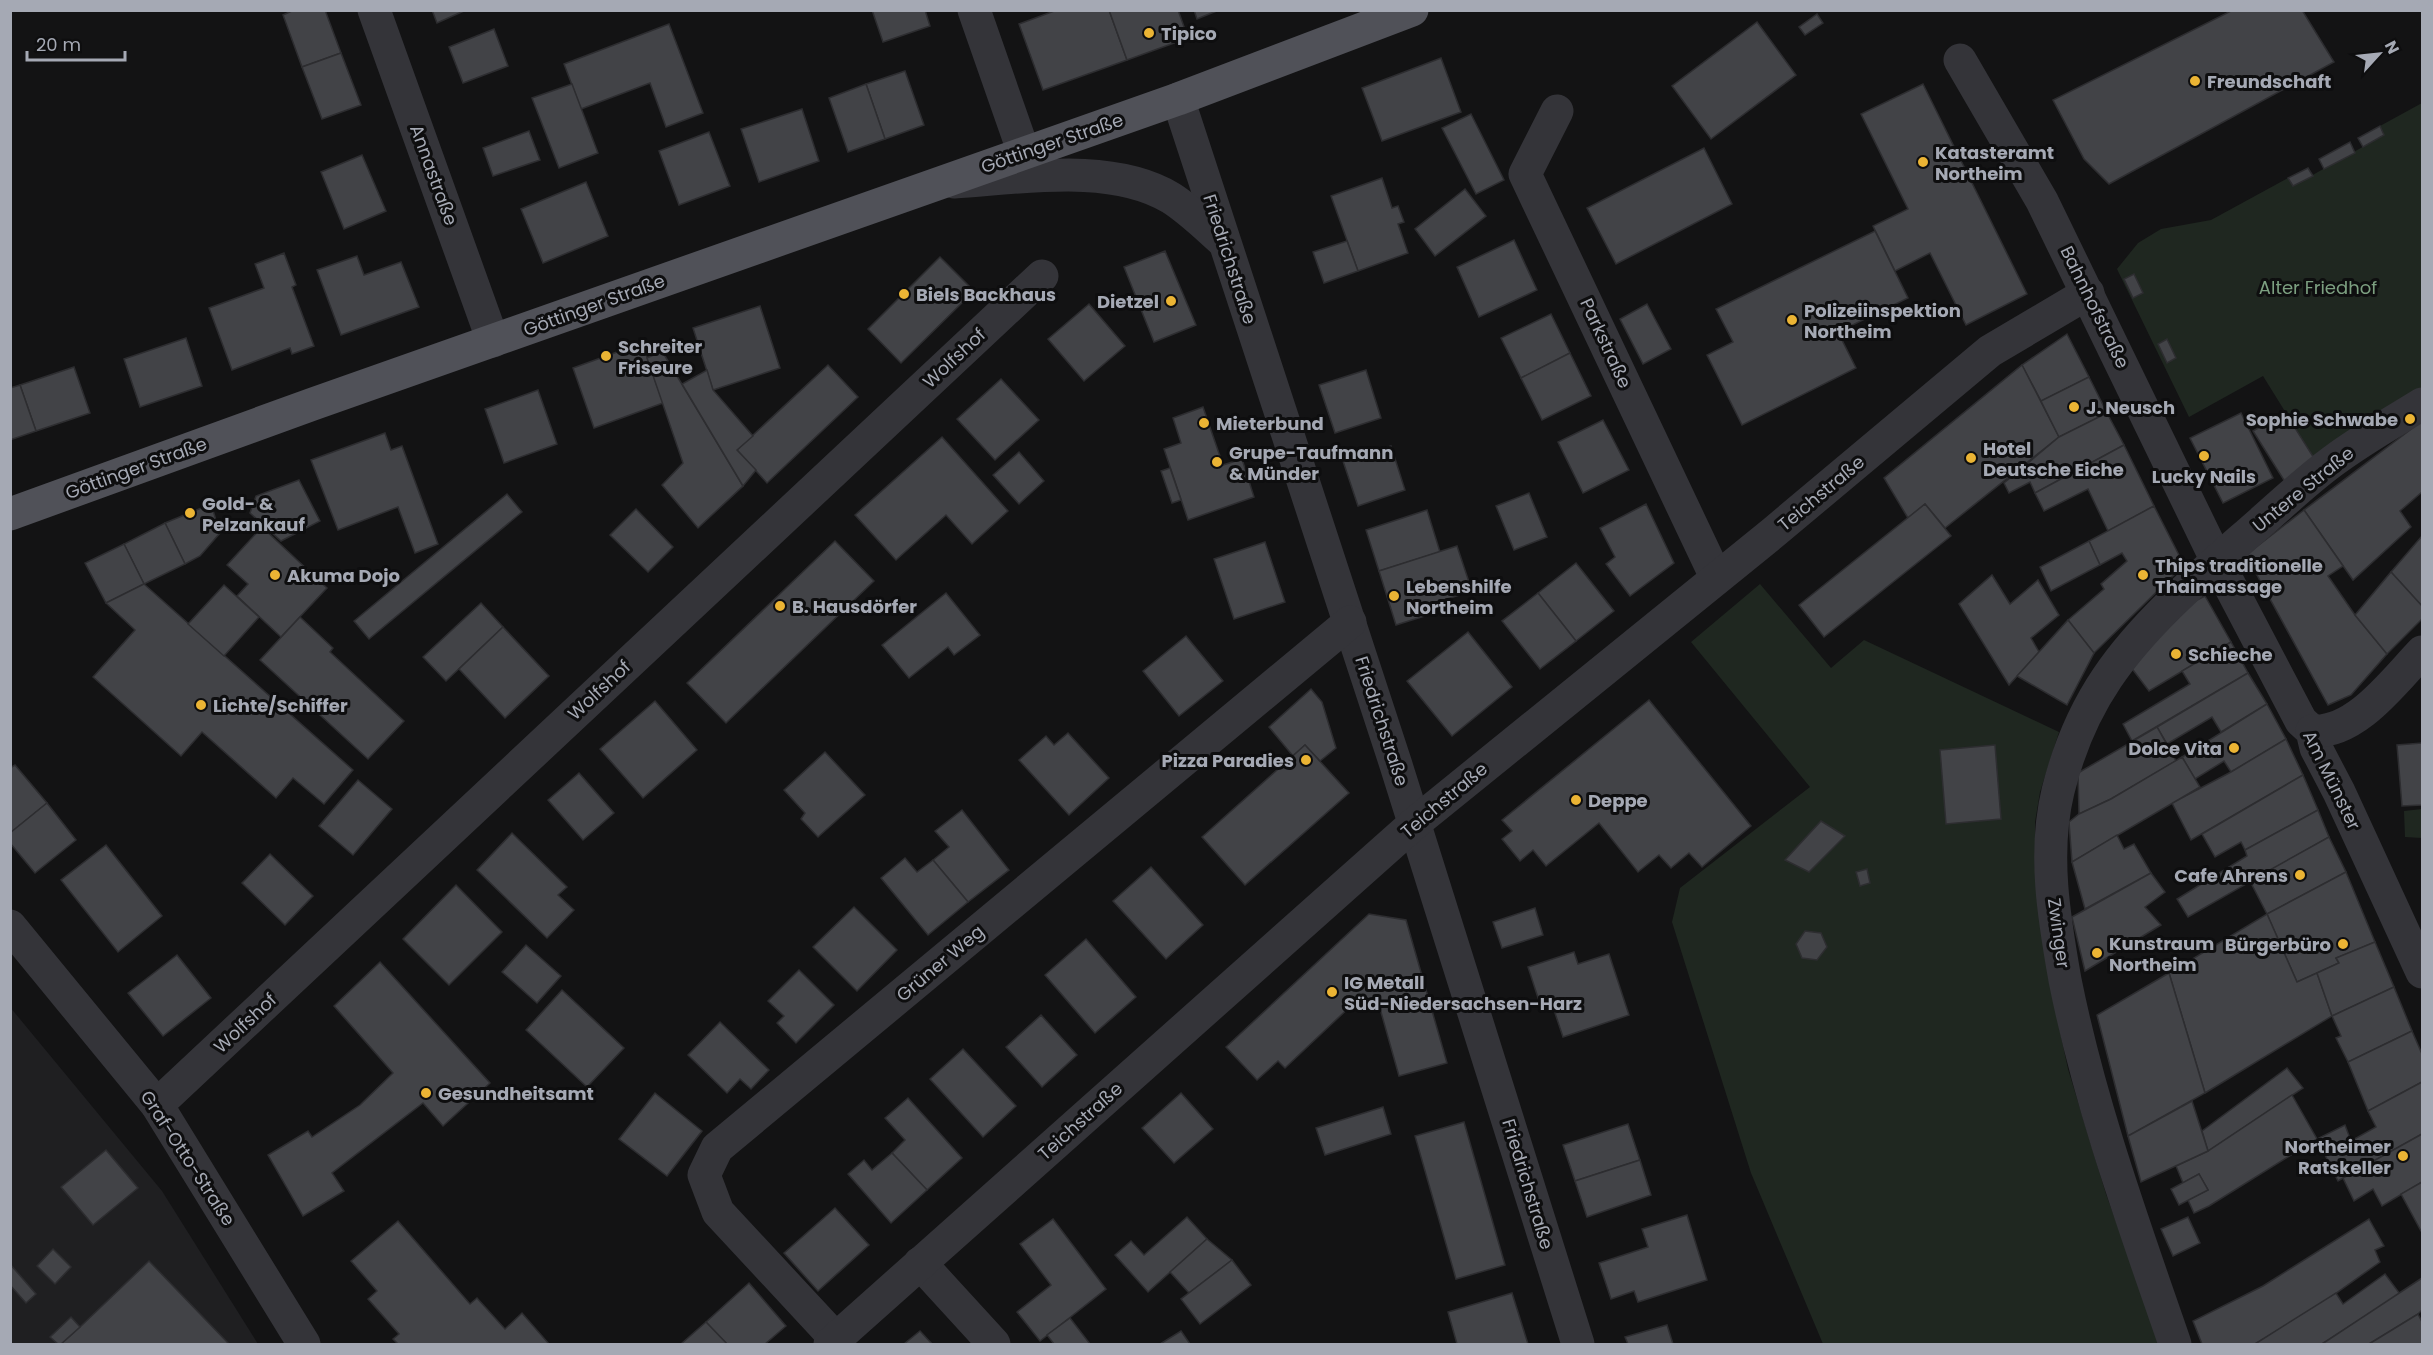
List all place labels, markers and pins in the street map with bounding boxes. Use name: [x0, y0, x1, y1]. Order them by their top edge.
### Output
place label: Tipico: [1161, 21, 1217, 46]
marker: Tipico: [1142, 26, 1156, 40]
place label: Freundschaft: [2207, 69, 2331, 94]
marker: Freundschaft: [2188, 74, 2202, 88]
place label: Katasteramt Northeim: [1935, 140, 2054, 186]
marker: Katasteramt Northeim: [1916, 155, 1930, 169]
place label: Biels Backhaus: [916, 282, 1056, 307]
marker: Biels Backhaus: [897, 287, 911, 301]
place label: Dietzel: [1097, 289, 1159, 314]
marker: Dietzel: [1164, 294, 1178, 308]
place label: Polizeiinspektion Northeim: [1804, 298, 1961, 344]
marker: Polizeiinspektion Northeim: [1785, 313, 1799, 327]
place label: Schreiter Friseure: [618, 334, 703, 380]
marker: Schreiter Friseure: [599, 349, 613, 363]
place label: J. Neusch: [2086, 395, 2175, 420]
marker: J. Neusch: [2067, 400, 2081, 414]
place label: Sophie Schwabe: [2246, 407, 2398, 432]
place label: Mieterbund: [1216, 411, 1324, 436]
marker: Sophie Schwabe: [2403, 412, 2417, 426]
marker: Mieterbund: [1197, 416, 1211, 430]
place label: Hotel Deutsche Eiche: [1983, 436, 2124, 482]
place label: Grupe-Taufmann & Münder: [1229, 440, 1393, 486]
marker: Lucky Nails: [2197, 449, 2211, 463]
marker: Hotel Deutsche Eiche: [1964, 451, 1978, 465]
marker: Grupe-Taufmann & Münder: [1210, 455, 1224, 469]
place label: Lucky Nails: [2152, 464, 2256, 489]
place label: Gold- & Pelzankauf: [202, 491, 305, 537]
marker: Gold- & Pelzankauf: [183, 506, 197, 520]
place label: Thips traditionelle Thaimassage: [2155, 553, 2323, 599]
place label: Akuma Dojo: [287, 563, 400, 588]
marker: Akuma Dojo: [268, 568, 282, 582]
marker: Thips traditionelle Thaimassage: [2136, 568, 2150, 582]
place label: Lebenshilfe Northeim: [1406, 574, 1511, 620]
marker: Lebenshilfe Northeim: [1387, 589, 1401, 603]
place label: B. Hausdörfer: [792, 594, 917, 619]
marker: B. Hausdörfer: [773, 599, 787, 613]
place label: Schieche: [2188, 642, 2273, 667]
marker: Schieche: [2169, 647, 2183, 661]
place label: Lichte/Schiffer: [213, 693, 348, 718]
marker: Lichte/Schiffer: [194, 698, 208, 712]
place label: Dolce Vita: [2128, 736, 2222, 761]
marker: Dolce Vita: [2227, 741, 2241, 755]
place label: Pizza Paradies: [1162, 748, 1294, 773]
marker: Pizza Paradies: [1299, 753, 1313, 767]
place label: Deppe: [1588, 788, 1648, 813]
marker: Deppe: [1569, 793, 1583, 807]
place label: Cafe Ahrens: [2174, 863, 2288, 888]
marker: Cafe Ahrens: [2293, 868, 2307, 882]
place label: Kunstraum Northeim: [2109, 931, 2214, 977]
place label: Bürgerbüro: [2225, 932, 2331, 957]
marker: Bürgerbüro: [2336, 937, 2350, 951]
marker: Kunstraum Northeim: [2090, 946, 2104, 960]
place label: IG Metall Süd-Niedersachsen-Harz: [1344, 970, 1582, 1016]
marker: IG Metall Süd-Niedersachsen-Harz: [1325, 985, 1339, 999]
place label: Gesundheitsamt: [438, 1081, 594, 1106]
marker: Gesundheitsamt: [419, 1086, 433, 1100]
place label: Northeimer Ratskeller: [2285, 1134, 2391, 1180]
marker: Northeimer Ratskeller: [2396, 1149, 2410, 1163]

